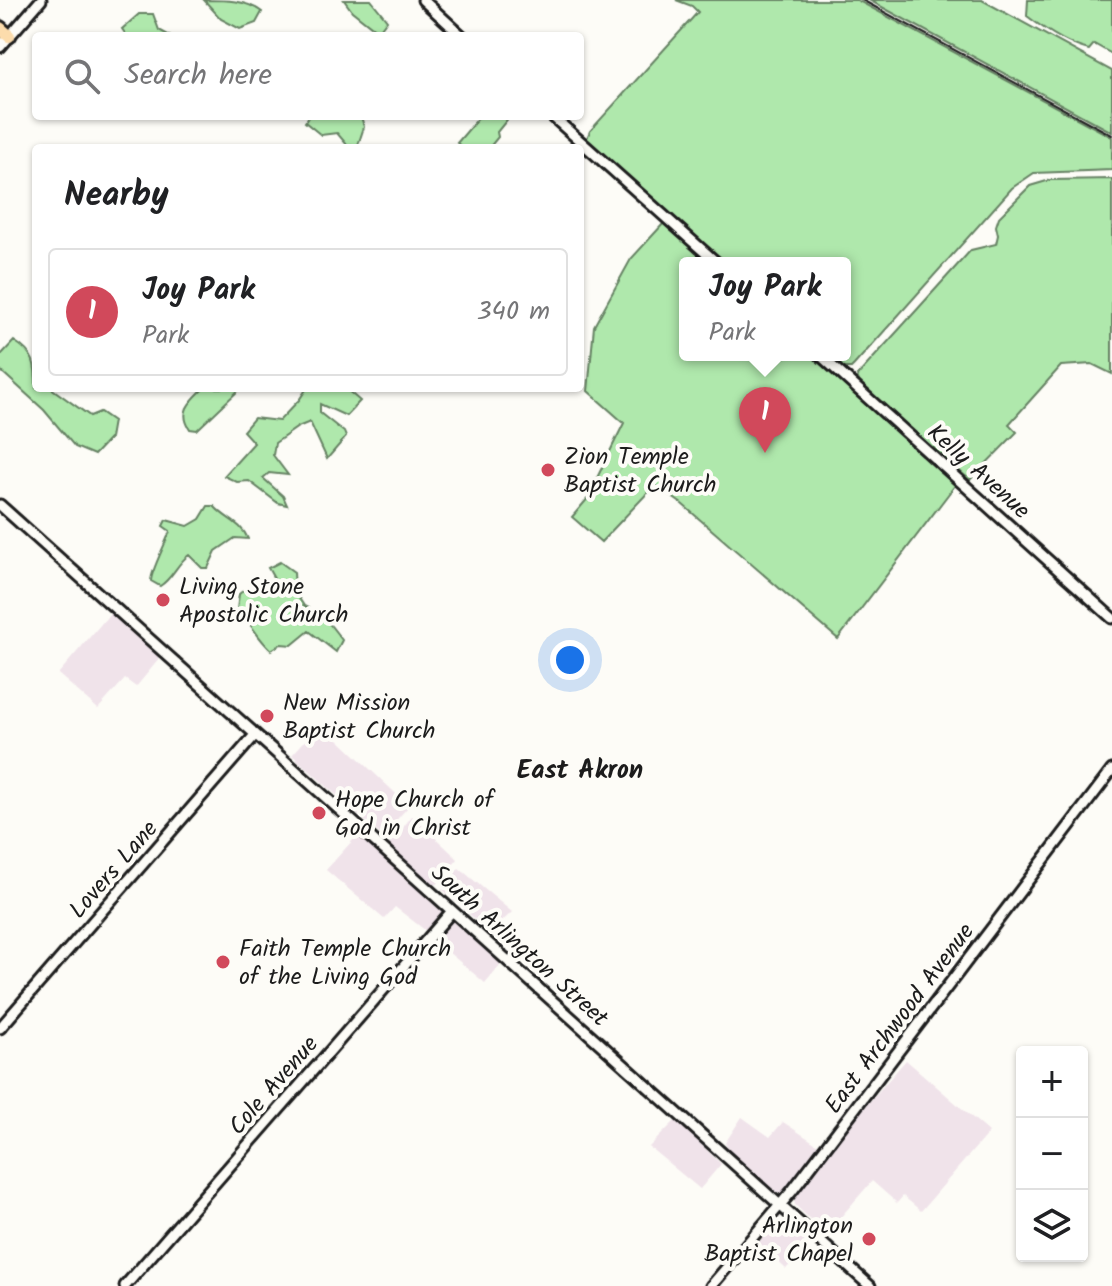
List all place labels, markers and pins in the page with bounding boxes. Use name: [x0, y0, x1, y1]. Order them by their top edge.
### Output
pin: 1: [739, 387, 791, 453]
place label: Zion Temple Baptist Church: [564, 438, 716, 505]
marker: Zion Temple Baptist Church: [539, 461, 557, 479]
place label: Living Stone Apostolic Church: [179, 568, 349, 635]
marker: Living Stone Apostolic Church: [154, 591, 172, 609]
place label: New Mission Baptist Church: [283, 684, 435, 751]
marker: New Mission Baptist Church: [258, 707, 276, 725]
place label: Hope Church of God in Christ: [335, 781, 497, 848]
marker: Hope Church of God in Christ: [310, 804, 328, 822]
place label: Faith Temple Church of the Living God: [239, 930, 451, 997]
marker: Faith Temple Church of the Living God: [214, 953, 232, 971]
place label: Arlington Baptist Chapel: [704, 1207, 853, 1274]
marker: Arlington Baptist Chapel: [860, 1230, 878, 1248]

